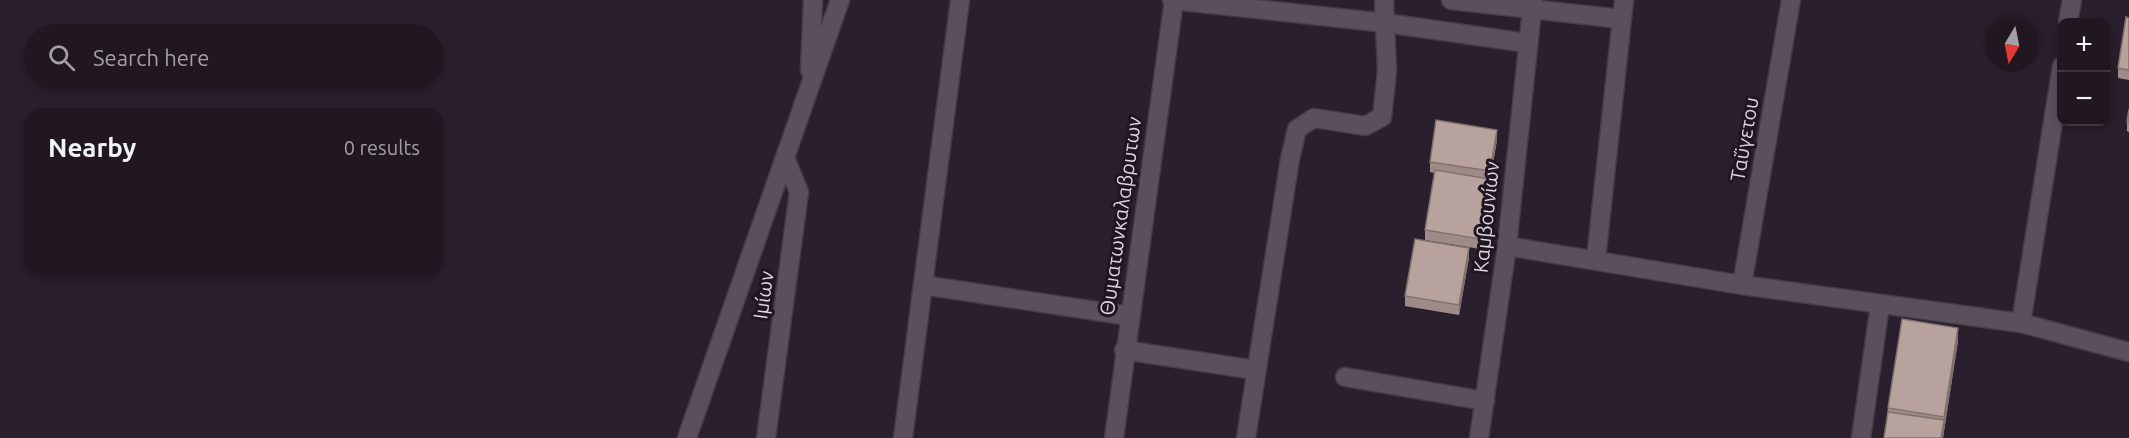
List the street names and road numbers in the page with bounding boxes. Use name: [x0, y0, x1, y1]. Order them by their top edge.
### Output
street label: Ταΰγετου: [1725, 95, 1763, 183]
street label: Θυματωνκαλαβρυτων: [1095, 115, 1145, 317]
street label: Καμβουνίων: [1469, 160, 1503, 274]
street label: Ιμίων: [748, 269, 778, 320]

